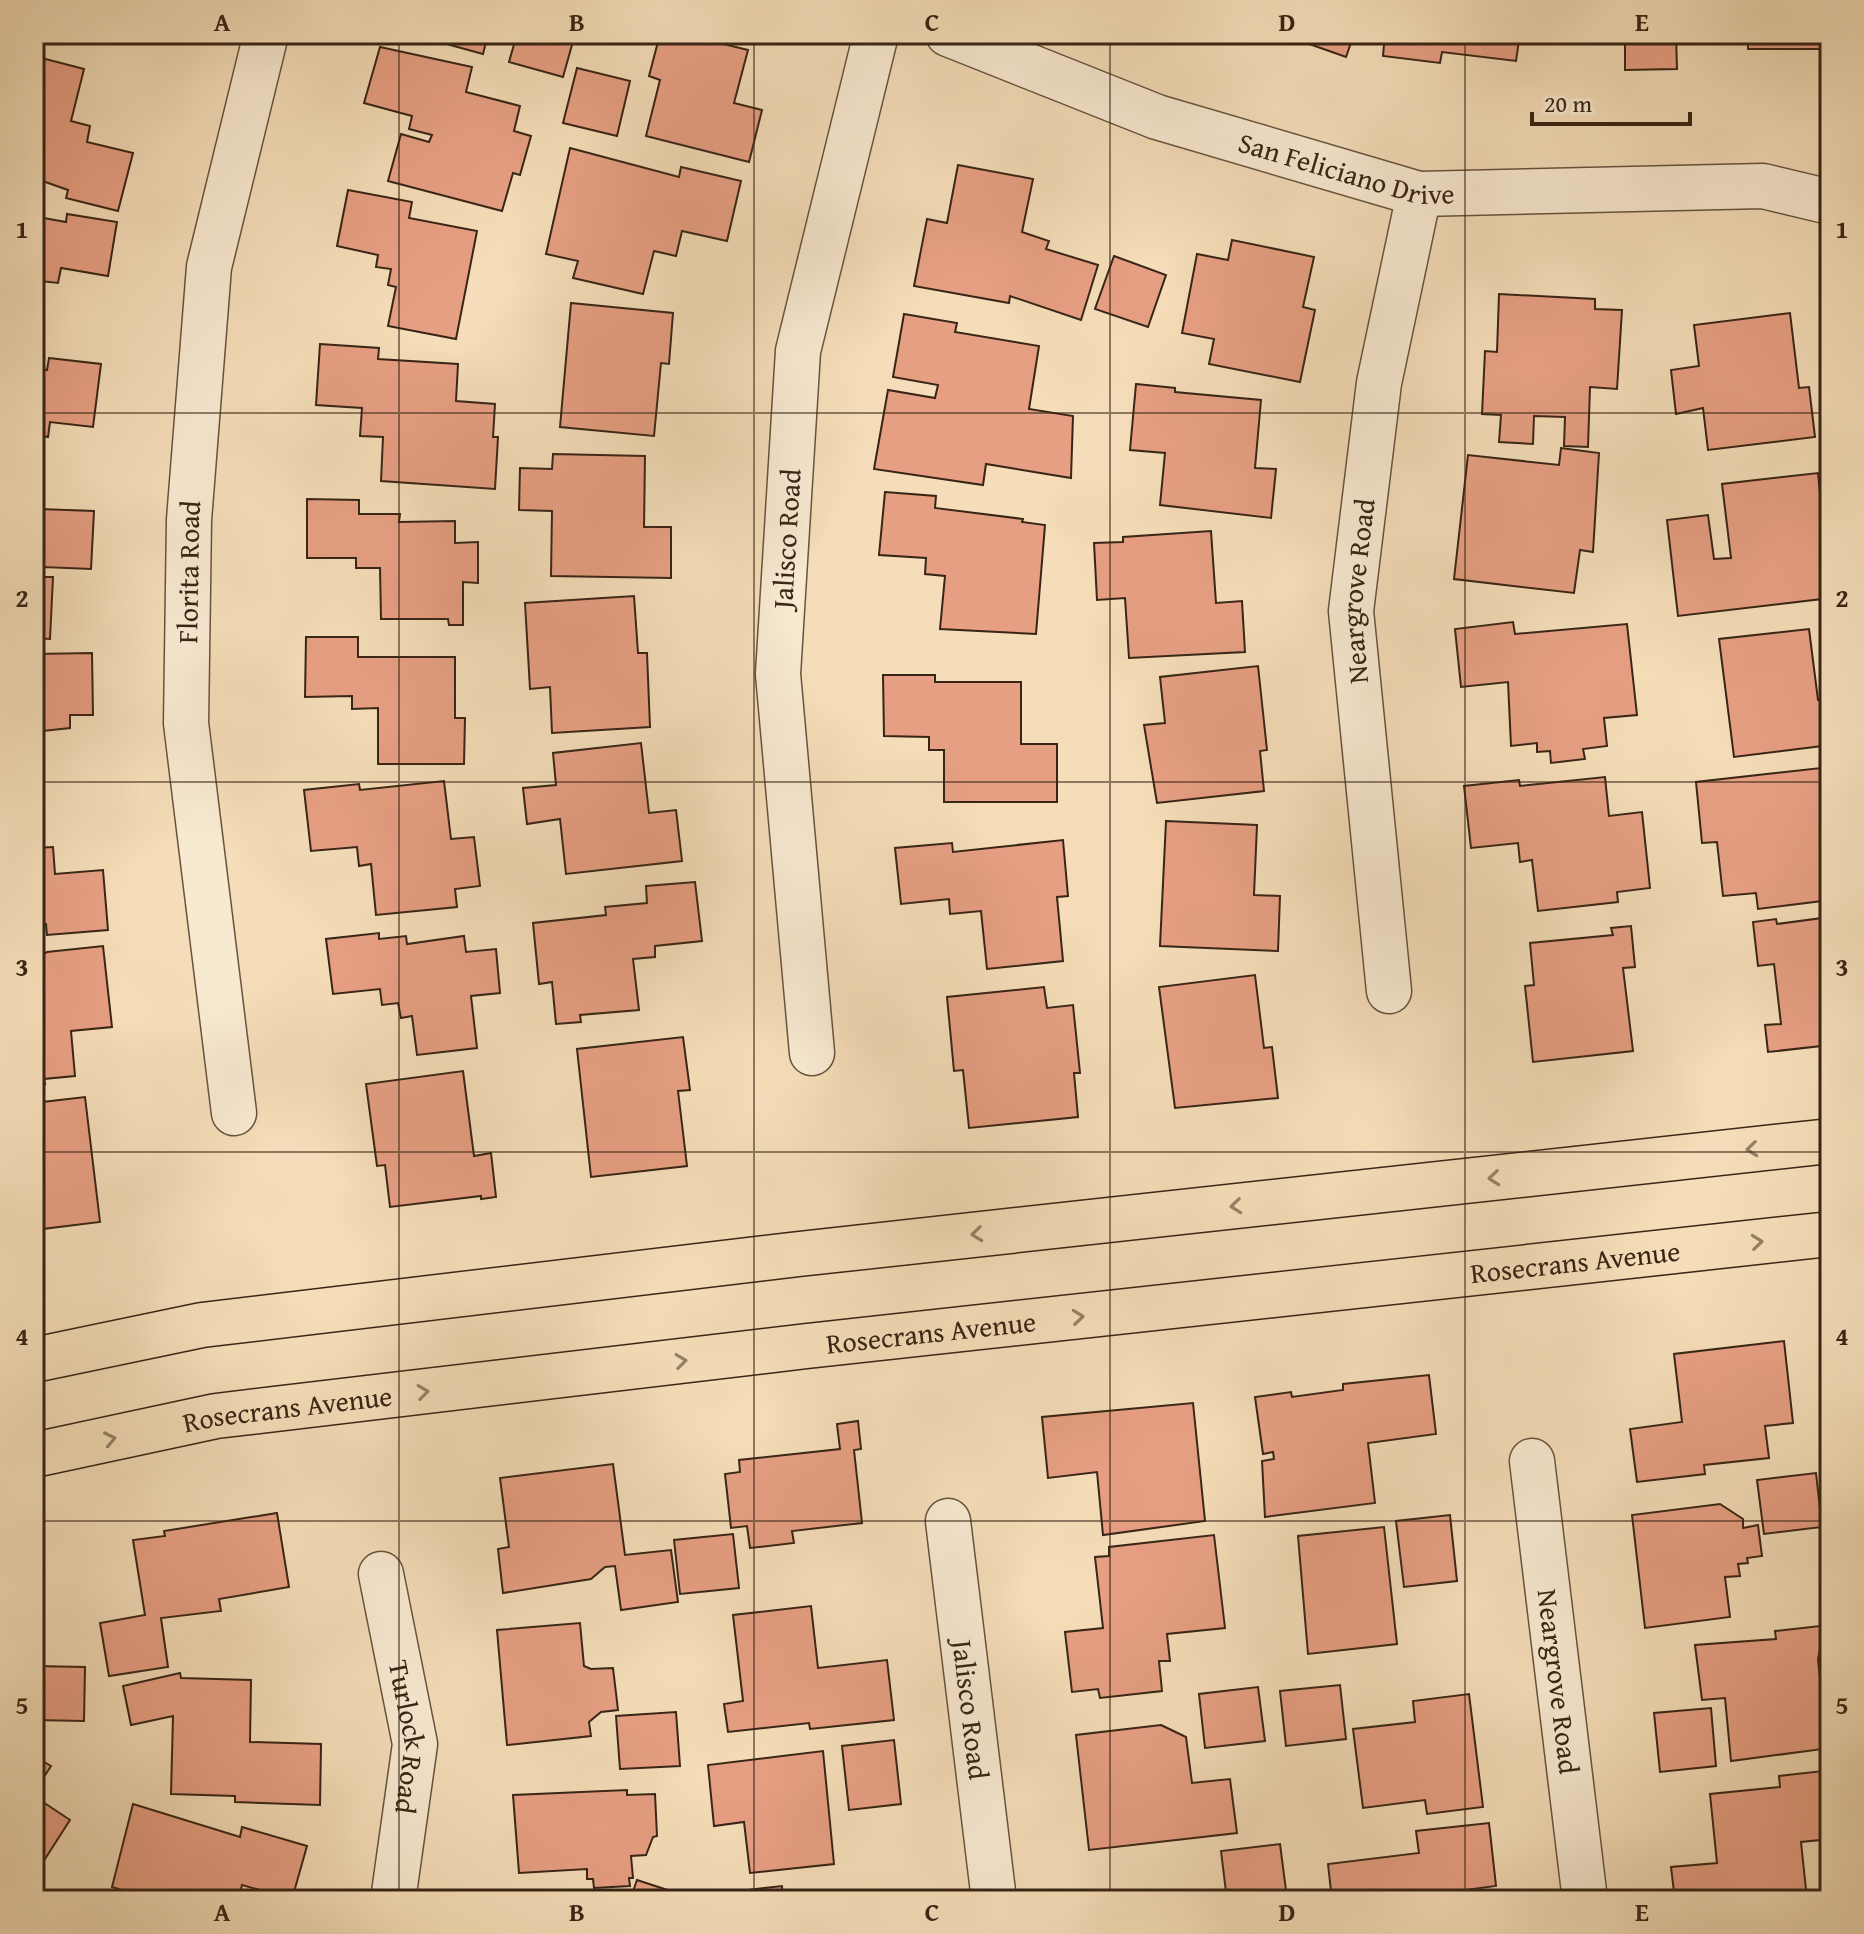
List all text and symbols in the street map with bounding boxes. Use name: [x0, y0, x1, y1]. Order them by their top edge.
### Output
text: A: [214, 2, 231, 41]
text: B: [569, 2, 585, 41]
text: C: [925, 2, 939, 41]
text: D: [1279, 2, 1295, 41]
text: E: [1635, 2, 1649, 41]
scale bar: [1532, 76, 1690, 126]
text: 20 m: [1544, 86, 1592, 121]
street label: San Feliciano Drive: [1234, 121, 1455, 214]
text: 1: [15, 209, 29, 248]
text: 1: [1835, 209, 1849, 248]
street label: Jalisco Road: [761, 467, 811, 613]
street label: Neargrove Road: [1330, 496, 1385, 686]
street label: Florita Road: [166, 499, 210, 644]
text: 2: [15, 578, 29, 617]
text: 2: [1835, 578, 1849, 617]
text: 3: [15, 947, 29, 986]
text: 3: [1835, 947, 1849, 986]
one-way arrow: [1746, 1141, 1759, 1158]
one-way arrow: [1487, 1169, 1500, 1186]
one-way arrow: [1229, 1197, 1242, 1214]
one-way arrow: [970, 1226, 983, 1243]
street label: Rosecrans Avenue: [1468, 1230, 1682, 1293]
one-way arrow: [1751, 1233, 1764, 1250]
street label: Rosecrans Avenue: [824, 1300, 1038, 1364]
one-way arrow: [1072, 1308, 1085, 1325]
text: 4: [15, 1316, 29, 1355]
text: 4: [1835, 1316, 1849, 1355]
one-way arrow: [675, 1353, 688, 1370]
street label: Rosecrans Avenue: [179, 1374, 394, 1443]
one-way arrow: [416, 1384, 429, 1401]
one-way arrow: [104, 1431, 117, 1448]
street label: Neargrove Road: [1528, 1586, 1591, 1776]
street label: Jalisco Road: [942, 1634, 1000, 1782]
street label: Turlock Road: [379, 1656, 437, 1817]
text: 5: [15, 1685, 29, 1724]
text: 5: [1835, 1685, 1849, 1724]
text: A: [214, 1892, 231, 1931]
text: B: [569, 1892, 585, 1931]
text: C: [925, 1892, 939, 1931]
text: D: [1279, 1892, 1295, 1931]
text: E: [1635, 1892, 1649, 1931]

